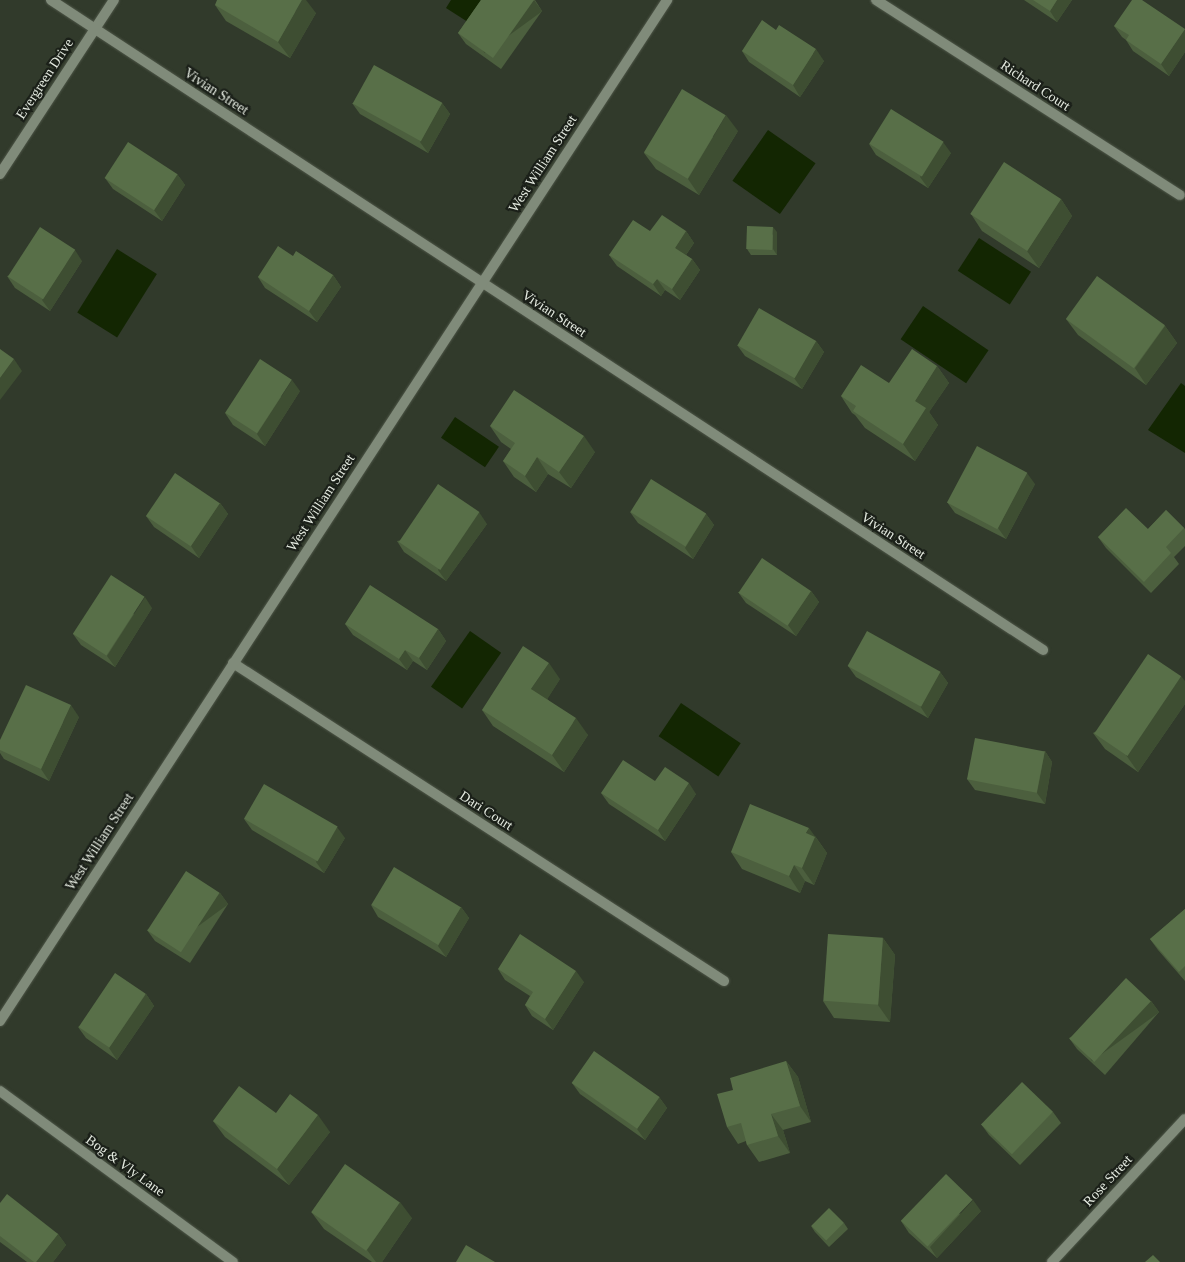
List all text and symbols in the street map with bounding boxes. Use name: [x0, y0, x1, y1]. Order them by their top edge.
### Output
street label: Evergreen Drive: [13, 36, 77, 122]
street label: Richard Court: [997, 57, 1073, 115]
street label: Vivian Street: [181, 65, 251, 119]
street label: West William Street: [505, 112, 581, 216]
street label: Vivian Street: [519, 287, 589, 341]
street label: West William Street: [283, 451, 359, 555]
street label: Vivian Street: [858, 509, 928, 563]
street label: Dari Court: [456, 788, 516, 834]
street label: West William Street: [62, 790, 138, 894]
street label: Bog & Vly Lane: [82, 1132, 168, 1200]
street label: Rose Street: [1080, 1152, 1136, 1210]

